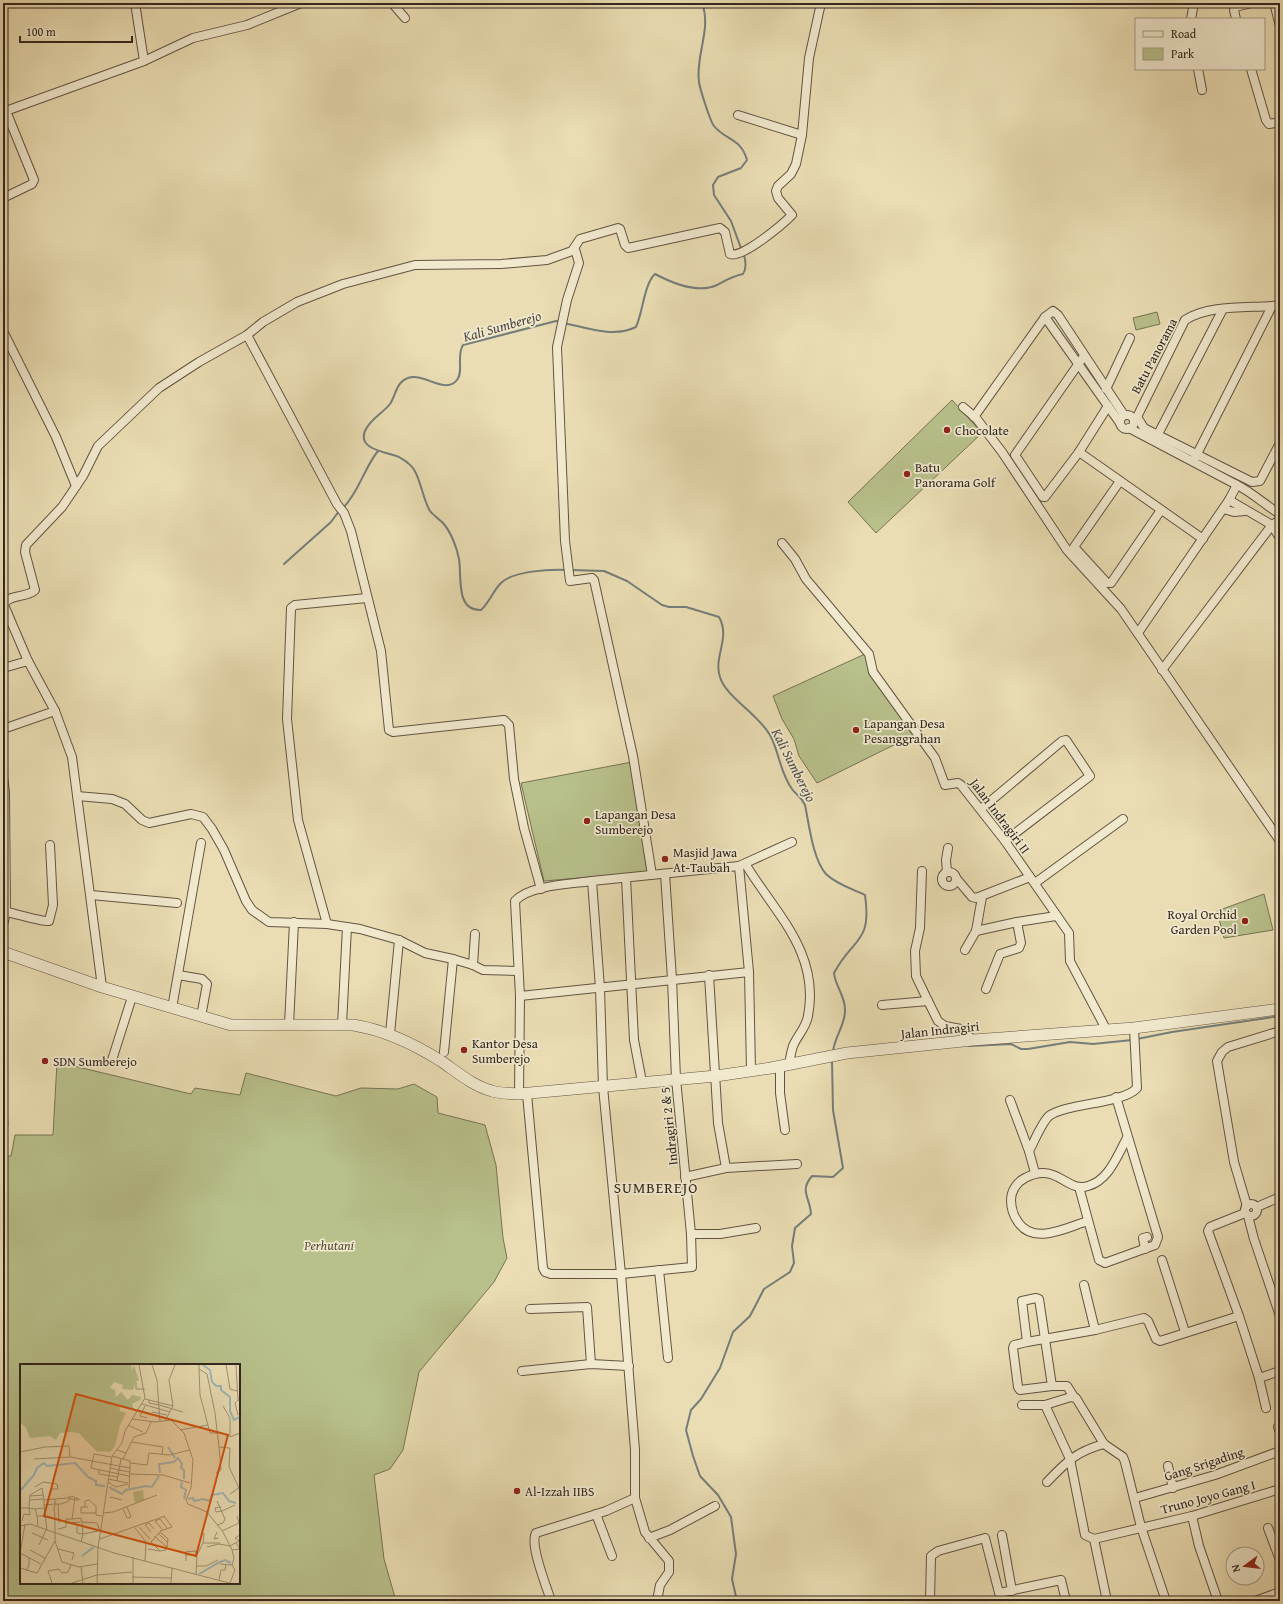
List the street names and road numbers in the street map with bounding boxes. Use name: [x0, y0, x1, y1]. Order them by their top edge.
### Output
street label: Batu Panorama: [1126, 314, 1182, 397]
street label: Jalan Indragiri II: [964, 773, 1035, 858]
street label: Jalan Indragiri: [898, 1016, 981, 1044]
street label: Indragiri 2 & 5: [655, 1086, 683, 1166]
street label: Gang Srigading: [1162, 1442, 1247, 1486]
street label: Truno Joyo Gang I: [1159, 1475, 1257, 1519]

